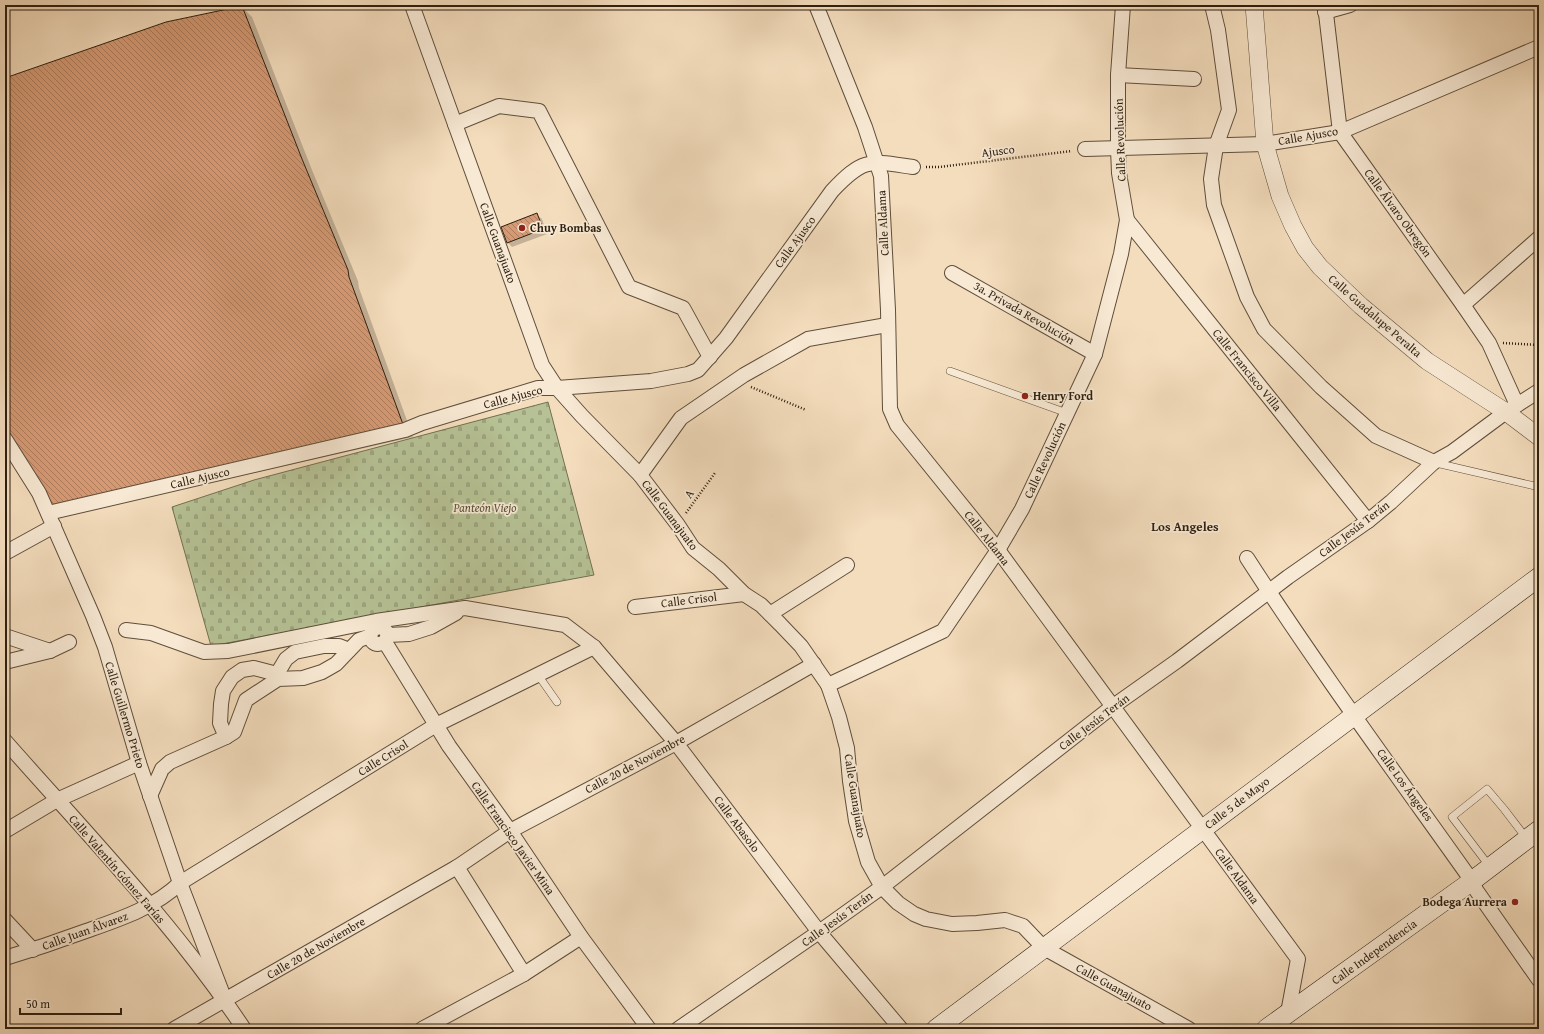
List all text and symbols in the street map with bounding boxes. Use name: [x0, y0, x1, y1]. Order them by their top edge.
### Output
street label: Calle Revolución: [1110, 98, 1129, 182]
street label: Calle Ajusco: [1277, 122, 1339, 149]
street label: Ajusco: [980, 140, 1015, 161]
street label: Calle Álvaro Obregón: [1361, 165, 1436, 261]
street label: Calle Aldama: [872, 190, 893, 256]
street label: Calle Guanajuato: [476, 200, 521, 285]
street label: Calle Ajusco: [770, 212, 819, 271]
place label: Chuy Bombas: [530, 219, 602, 236]
marker: Chuy Bombas: [517, 223, 527, 233]
street label: Calle Guadalupe Peralta: [1325, 270, 1426, 361]
street label: 3a. Privada Revolución: [971, 277, 1078, 348]
street label: Calle Francisco Villa: [1209, 325, 1286, 415]
street label: Calle Ajusco: [481, 380, 544, 413]
place label: Henry Ford: [1033, 387, 1093, 404]
marker: Henry Ford: [1020, 391, 1030, 401]
street label: Calle Revolución: [1019, 418, 1070, 501]
street label: Calle Ajusco: [169, 462, 231, 493]
street label: Calle Guanajuato: [638, 476, 703, 554]
street label: A: [680, 485, 698, 502]
street label: Calle Jesús Terán: [1315, 496, 1393, 561]
park label: Panteón Viejo: [453, 499, 517, 516]
street label: Calle Aldama: [961, 507, 1014, 569]
district label: Los Angeles: [1151, 517, 1219, 536]
street label: Calle Crisol: [660, 588, 719, 611]
street label: Calle Guillermo Prieto: [101, 659, 150, 770]
street label: Calle Jesús Terán: [1055, 689, 1133, 754]
street label: Calle 20 de Noviembre: [582, 730, 688, 797]
street label: Calle Crisol: [354, 735, 412, 780]
street label: Calle Los Ángeles: [1373, 745, 1438, 825]
street label: Calle Guanajuato: [840, 753, 871, 839]
street label: Calle 5 de Mayo: [1201, 772, 1273, 833]
street label: Calle Francisco Javier Mina: [468, 777, 559, 898]
street label: Calle Abasolo: [711, 792, 764, 855]
street label: Calle Valentín Gómez Farías: [65, 811, 170, 927]
street label: Calle Aldama: [1211, 844, 1264, 907]
street label: Calle Jesús Terán: [798, 887, 876, 950]
place label: Bodega Aurrera: [1422, 893, 1508, 910]
marker: Bodega Aurrera: [1510, 897, 1520, 907]
street label: Calle Juan Álvarez: [40, 907, 130, 954]
street label: Calle 20 de Noviembre: [263, 912, 368, 983]
street label: Calle Independencia: [1328, 915, 1420, 988]
street label: Calle Guanajuato: [1073, 959, 1155, 1015]
scale bar: [20, 990, 121, 1016]
text: 50 m: [26, 995, 50, 1012]

